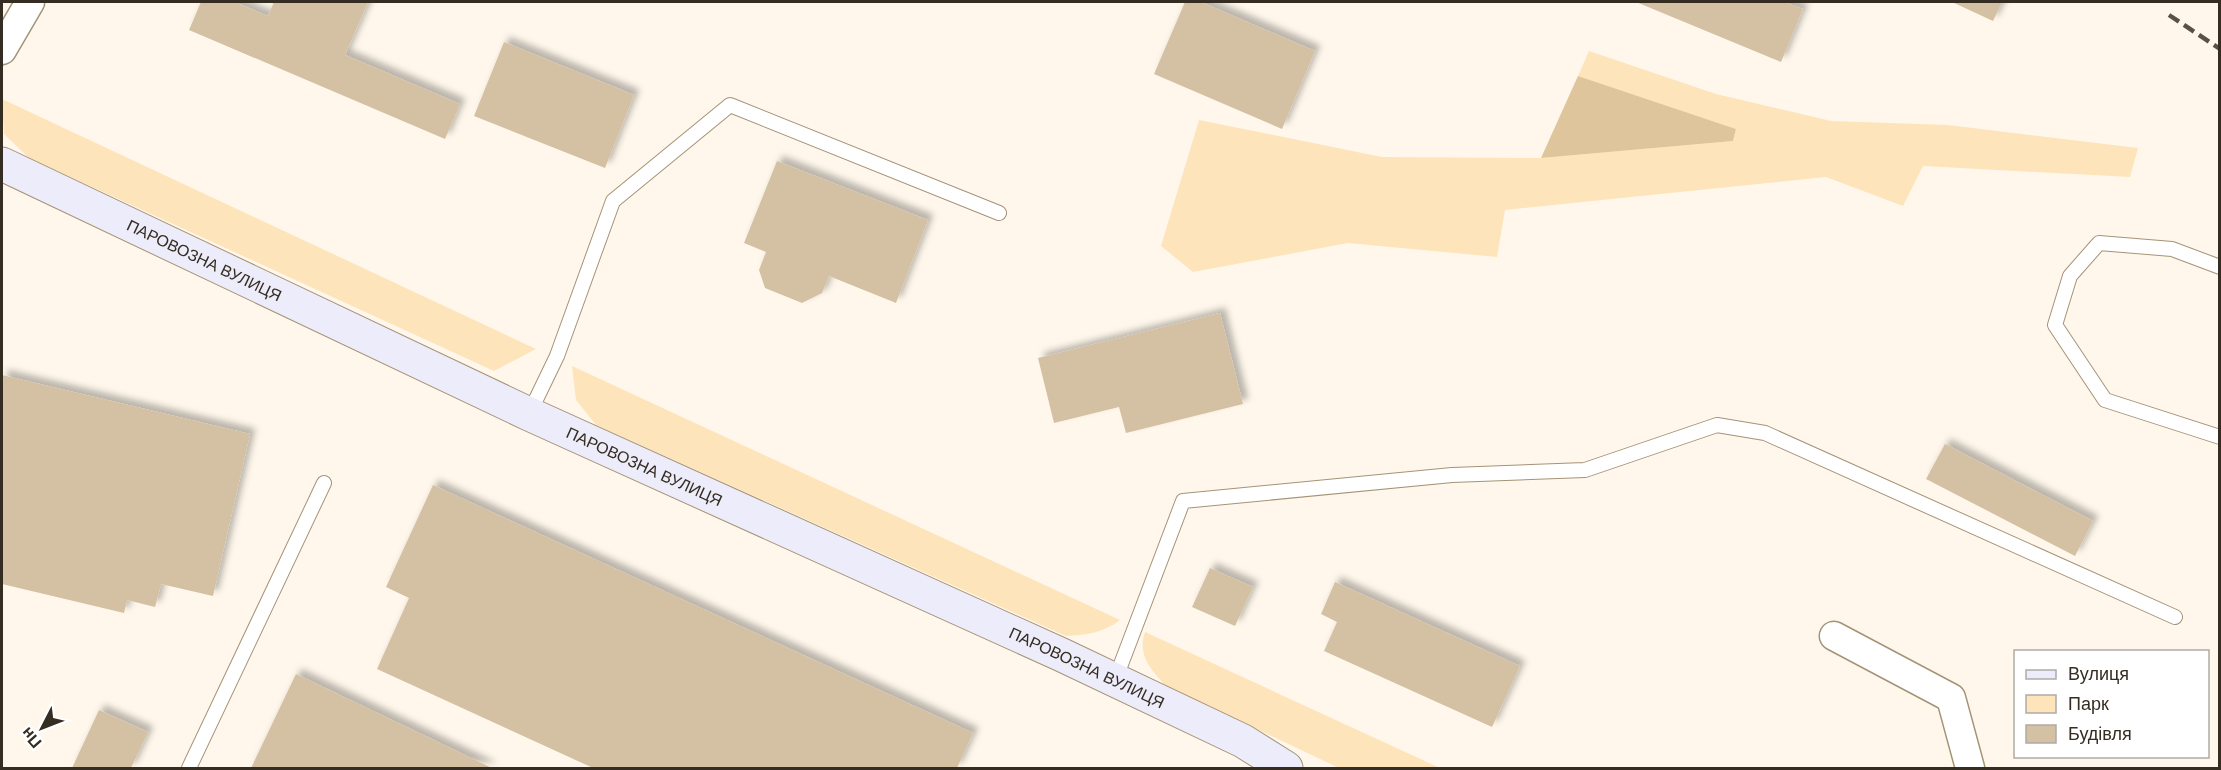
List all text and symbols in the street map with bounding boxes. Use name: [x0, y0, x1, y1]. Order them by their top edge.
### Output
street label: ПАРОВОЗНА ВУЛИЦЯ: [124, 217, 284, 304]
street label: ПАРОВОЗНА ВУЛИЦЯ: [564, 424, 725, 509]
street label: ПАРОВОЗНА ВУЛИЦЯ: [1007, 624, 1167, 711]
legend: [2014, 650, 2209, 758]
text: Вулиця: [2068, 664, 2129, 684]
text: Парк: [2068, 694, 2109, 714]
north arrow: [12, 698, 72, 758]
text: Пн: [18, 724, 45, 751]
text: Будівля: [2068, 724, 2132, 744]

